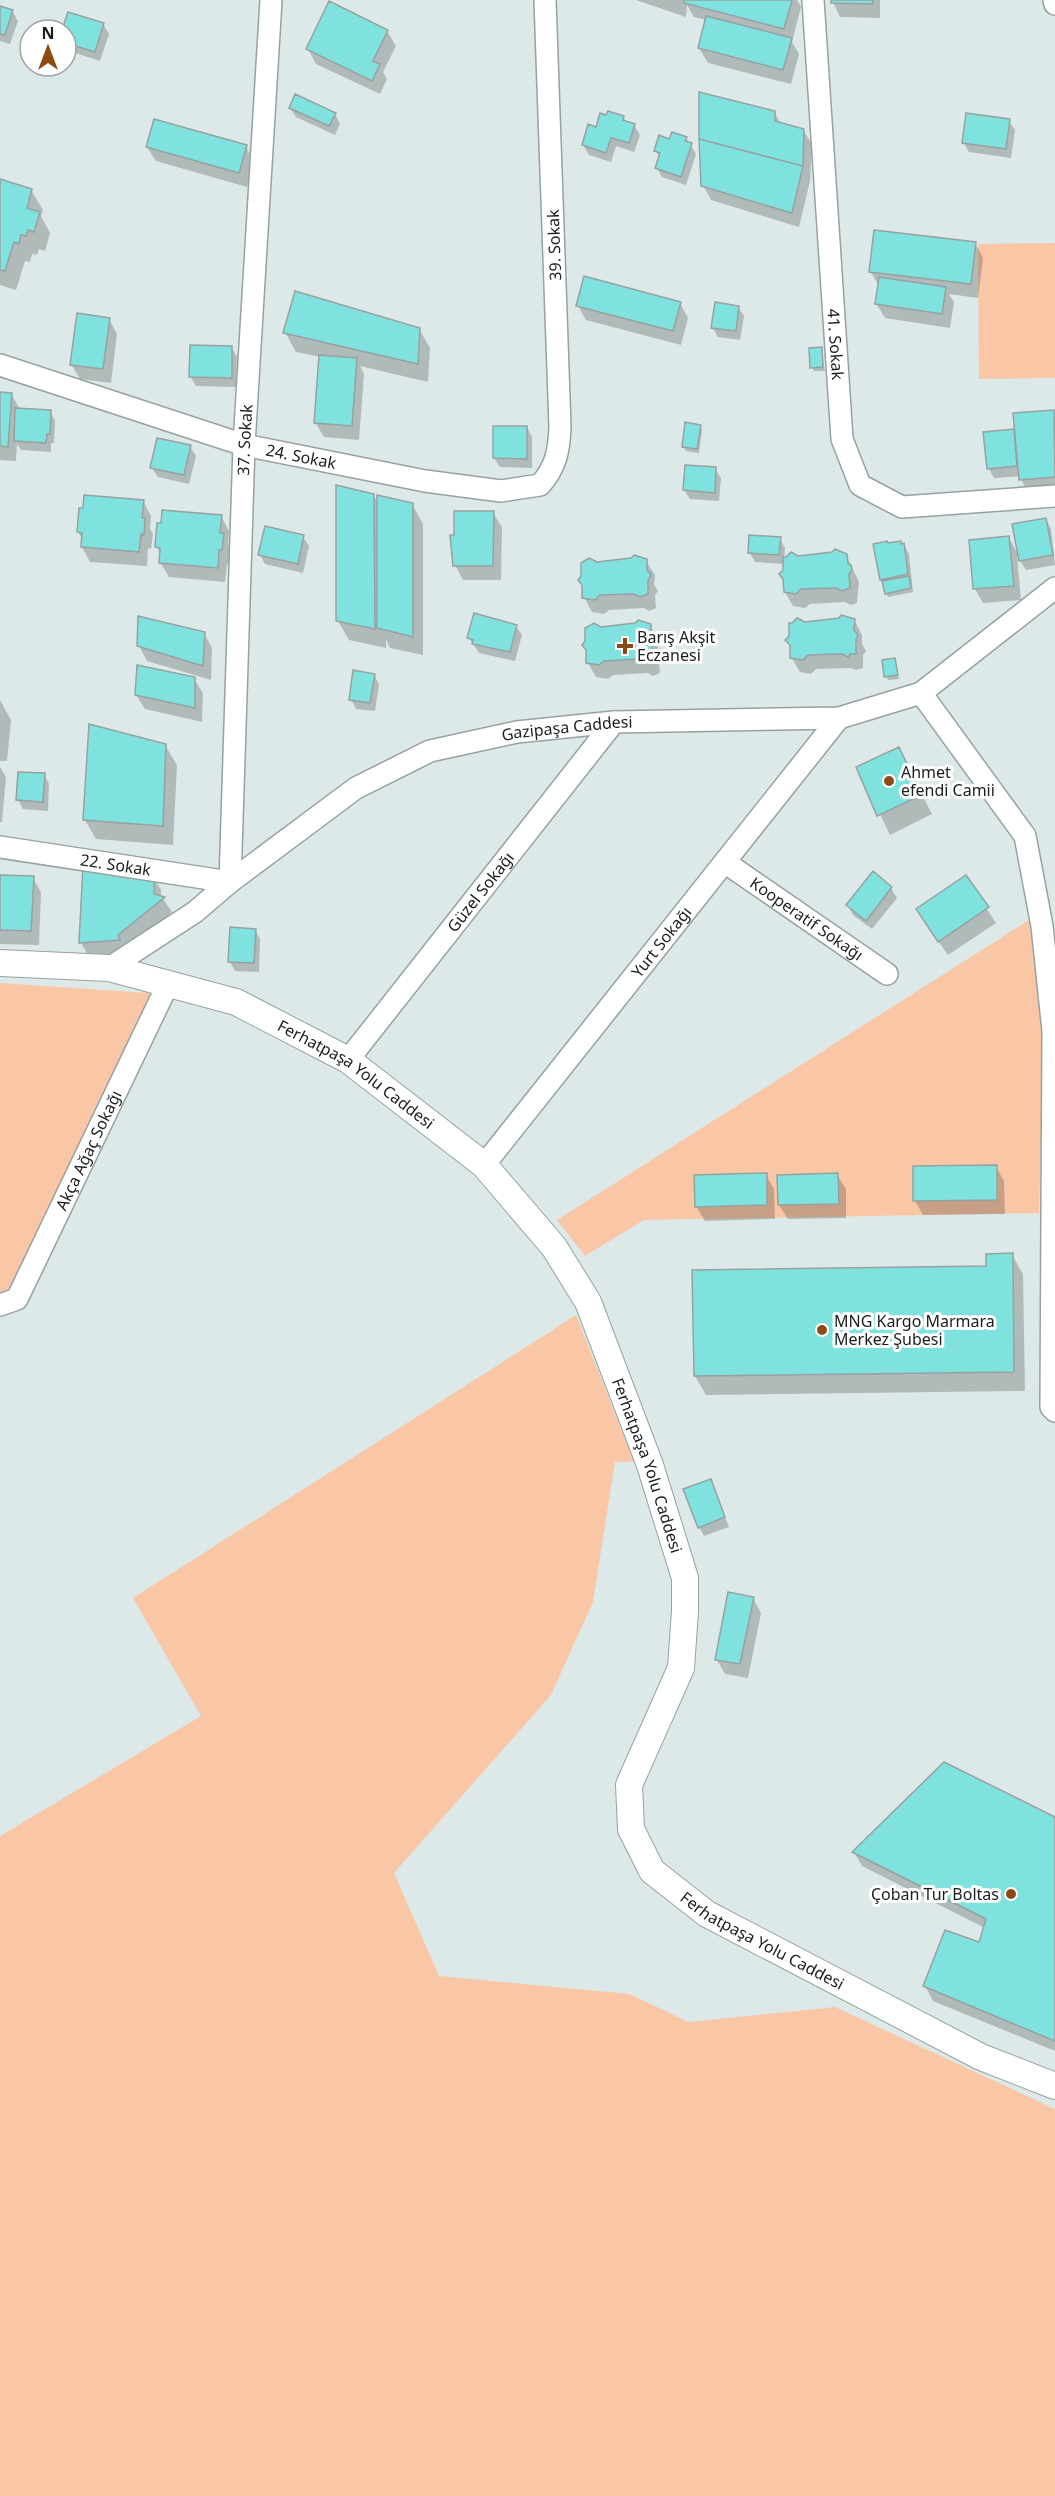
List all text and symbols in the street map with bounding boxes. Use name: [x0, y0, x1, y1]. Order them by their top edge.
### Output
north arrow: [18, 18, 78, 78]
text: N: [41, 22, 55, 44]
street label: 39. Sokak: [542, 209, 566, 281]
street label: 41. Sokak: [822, 308, 849, 381]
street label: 37. Sokak: [232, 403, 257, 476]
street label: 24. Sokak: [264, 439, 339, 474]
place label: Barış Akşit Eczanesi: [637, 626, 715, 666]
marker: Barış Akşit Eczanesi: [618, 639, 632, 653]
street label: Gazipaşa Caddesi: [499, 711, 633, 746]
place label: Ahmet efendi Camii: [901, 761, 995, 801]
marker: Ahmet efendi Camii: [882, 774, 896, 788]
street label: Güzel Sokağı: [442, 847, 519, 937]
street label: 22. Sokak: [79, 848, 153, 881]
street label: Kooperatif Sokağı: [746, 872, 868, 965]
street label: Yurt Sokağı: [626, 902, 696, 982]
street label: Ferhatpaşa Yolu Caddesi: [274, 1014, 439, 1134]
street label: Akça Ağaç Sokağı: [50, 1087, 126, 1214]
place label: MNG Kargo Marmara Merkez Şubesi: [834, 1310, 995, 1350]
marker: MNG Kargo Marmara Merkez Şubesi: [815, 1323, 829, 1337]
street label: Ferhatpaşa Yolu Caddesi: [607, 1375, 688, 1556]
place label: Çoban Tur Boltas: [871, 1883, 999, 1905]
street label: Ferhatpaşa Yolu Caddesi: [676, 1886, 848, 1995]
marker: Çoban Tur Boltas: [1004, 1887, 1018, 1901]

